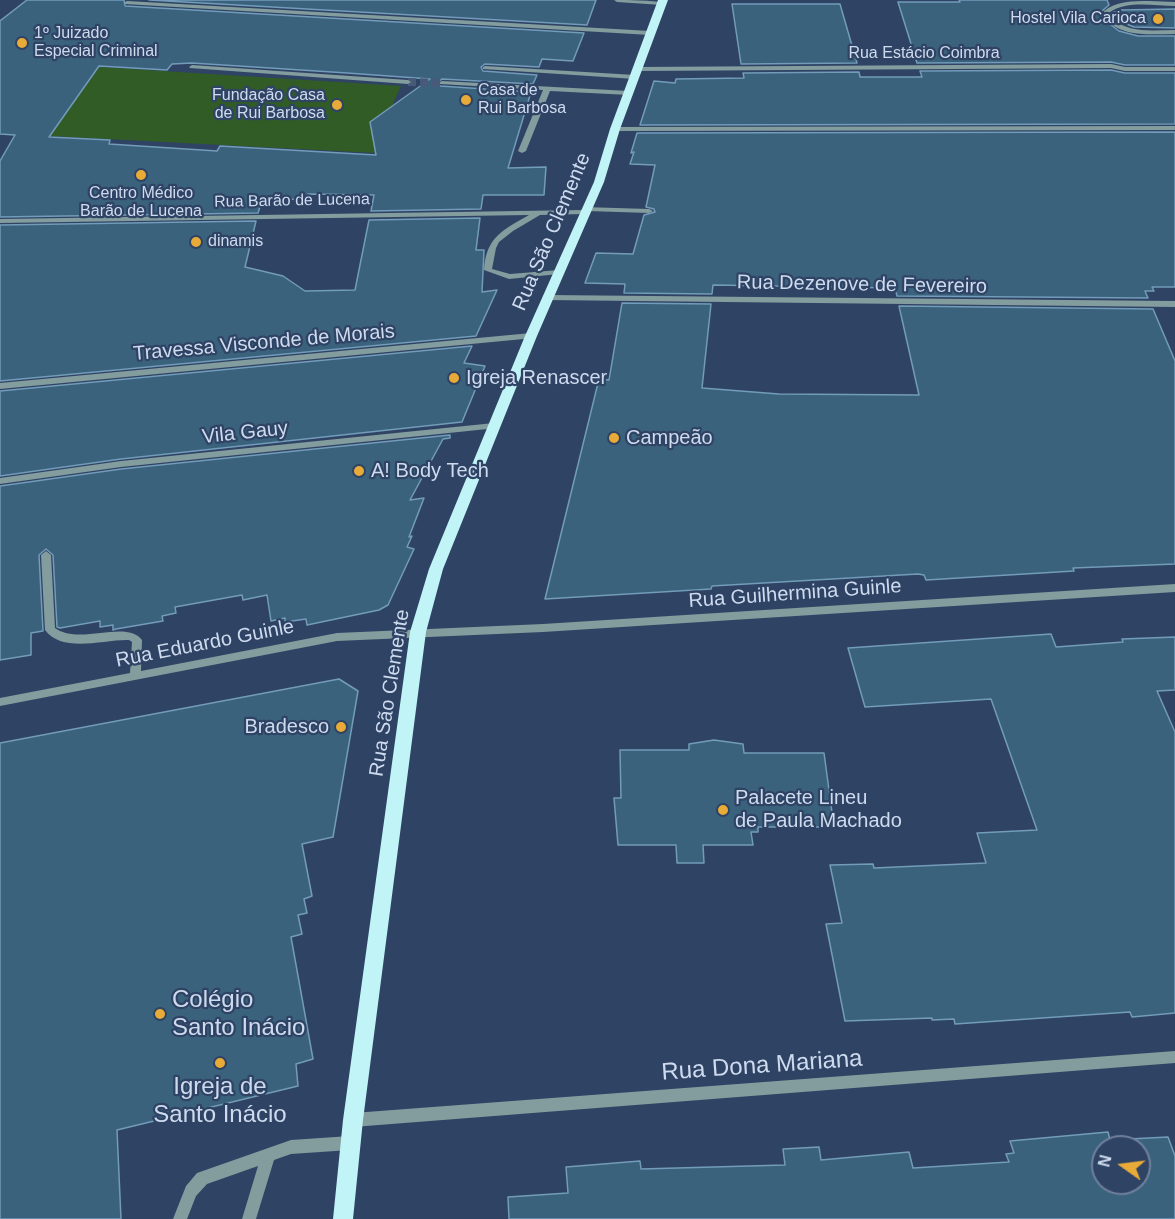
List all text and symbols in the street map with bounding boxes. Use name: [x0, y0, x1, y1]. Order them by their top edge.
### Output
place label: Hostel Vila Carioca: [1010, 9, 1146, 29]
marker: Hostel Vila Carioca: [1151, 12, 1165, 26]
place label: 1º Juizado Especial Criminal: [34, 24, 158, 62]
marker: 1º Juizado Especial Criminal: [15, 36, 29, 50]
street label: Rua Estácio Coimbra: [848, 44, 1000, 64]
place label: Casa de Rui Barbosa: [478, 81, 566, 119]
place label: Fundação Casa de Rui Barbosa: [212, 86, 325, 124]
marker: Casa de Rui Barbosa: [459, 93, 473, 107]
marker: Fundação Casa de Rui Barbosa: [330, 98, 344, 112]
street label: Rua São Clemente: [508, 150, 596, 314]
marker: Centro Médico Barão de Lucena: [134, 168, 148, 182]
place label: Centro Médico Barão de Lucena: [80, 184, 202, 222]
street label: Rua Barão de Lucena: [214, 190, 370, 212]
place label: dinamis: [208, 232, 263, 252]
marker: dinamis: [189, 235, 203, 249]
street label: Rua Dezenove de Fevereiro: [737, 271, 987, 299]
street label: Travessa Visconde de Morais: [132, 320, 396, 366]
place label: Igreja Renascer: [466, 366, 607, 390]
marker: Igreja Renascer: [447, 371, 461, 385]
street label: Vila Gauy: [201, 417, 289, 449]
place label: Campeão: [626, 426, 713, 450]
marker: Campeão: [607, 431, 621, 445]
place label: A! Body Tech: [371, 459, 489, 483]
marker: A! Body Tech: [352, 464, 366, 478]
street label: Rua Guilhermina Guinle: [688, 575, 902, 613]
street label: Rua São Clemente: [365, 608, 415, 778]
street label: Rua Eduardo Guinle: [114, 615, 296, 673]
place label: Bradesco: [245, 715, 329, 739]
marker: Bradesco: [334, 720, 348, 734]
place label: Palacete Lineu de Paula Machado: [735, 786, 902, 833]
marker: Palacete Lineu de Paula Machado: [716, 803, 730, 817]
place label: Colégio Santo Inácio: [172, 986, 305, 1042]
marker: Colégio Santo Inácio: [153, 1007, 167, 1021]
street label: Rua Dona Mariana: [661, 1045, 863, 1087]
marker: Igreja de Santo Inácio: [213, 1056, 227, 1070]
place label: Igreja de Santo Inácio: [153, 1073, 287, 1129]
north arrow: [1091, 1135, 1151, 1195]
text: N: [1095, 1153, 1115, 1169]

